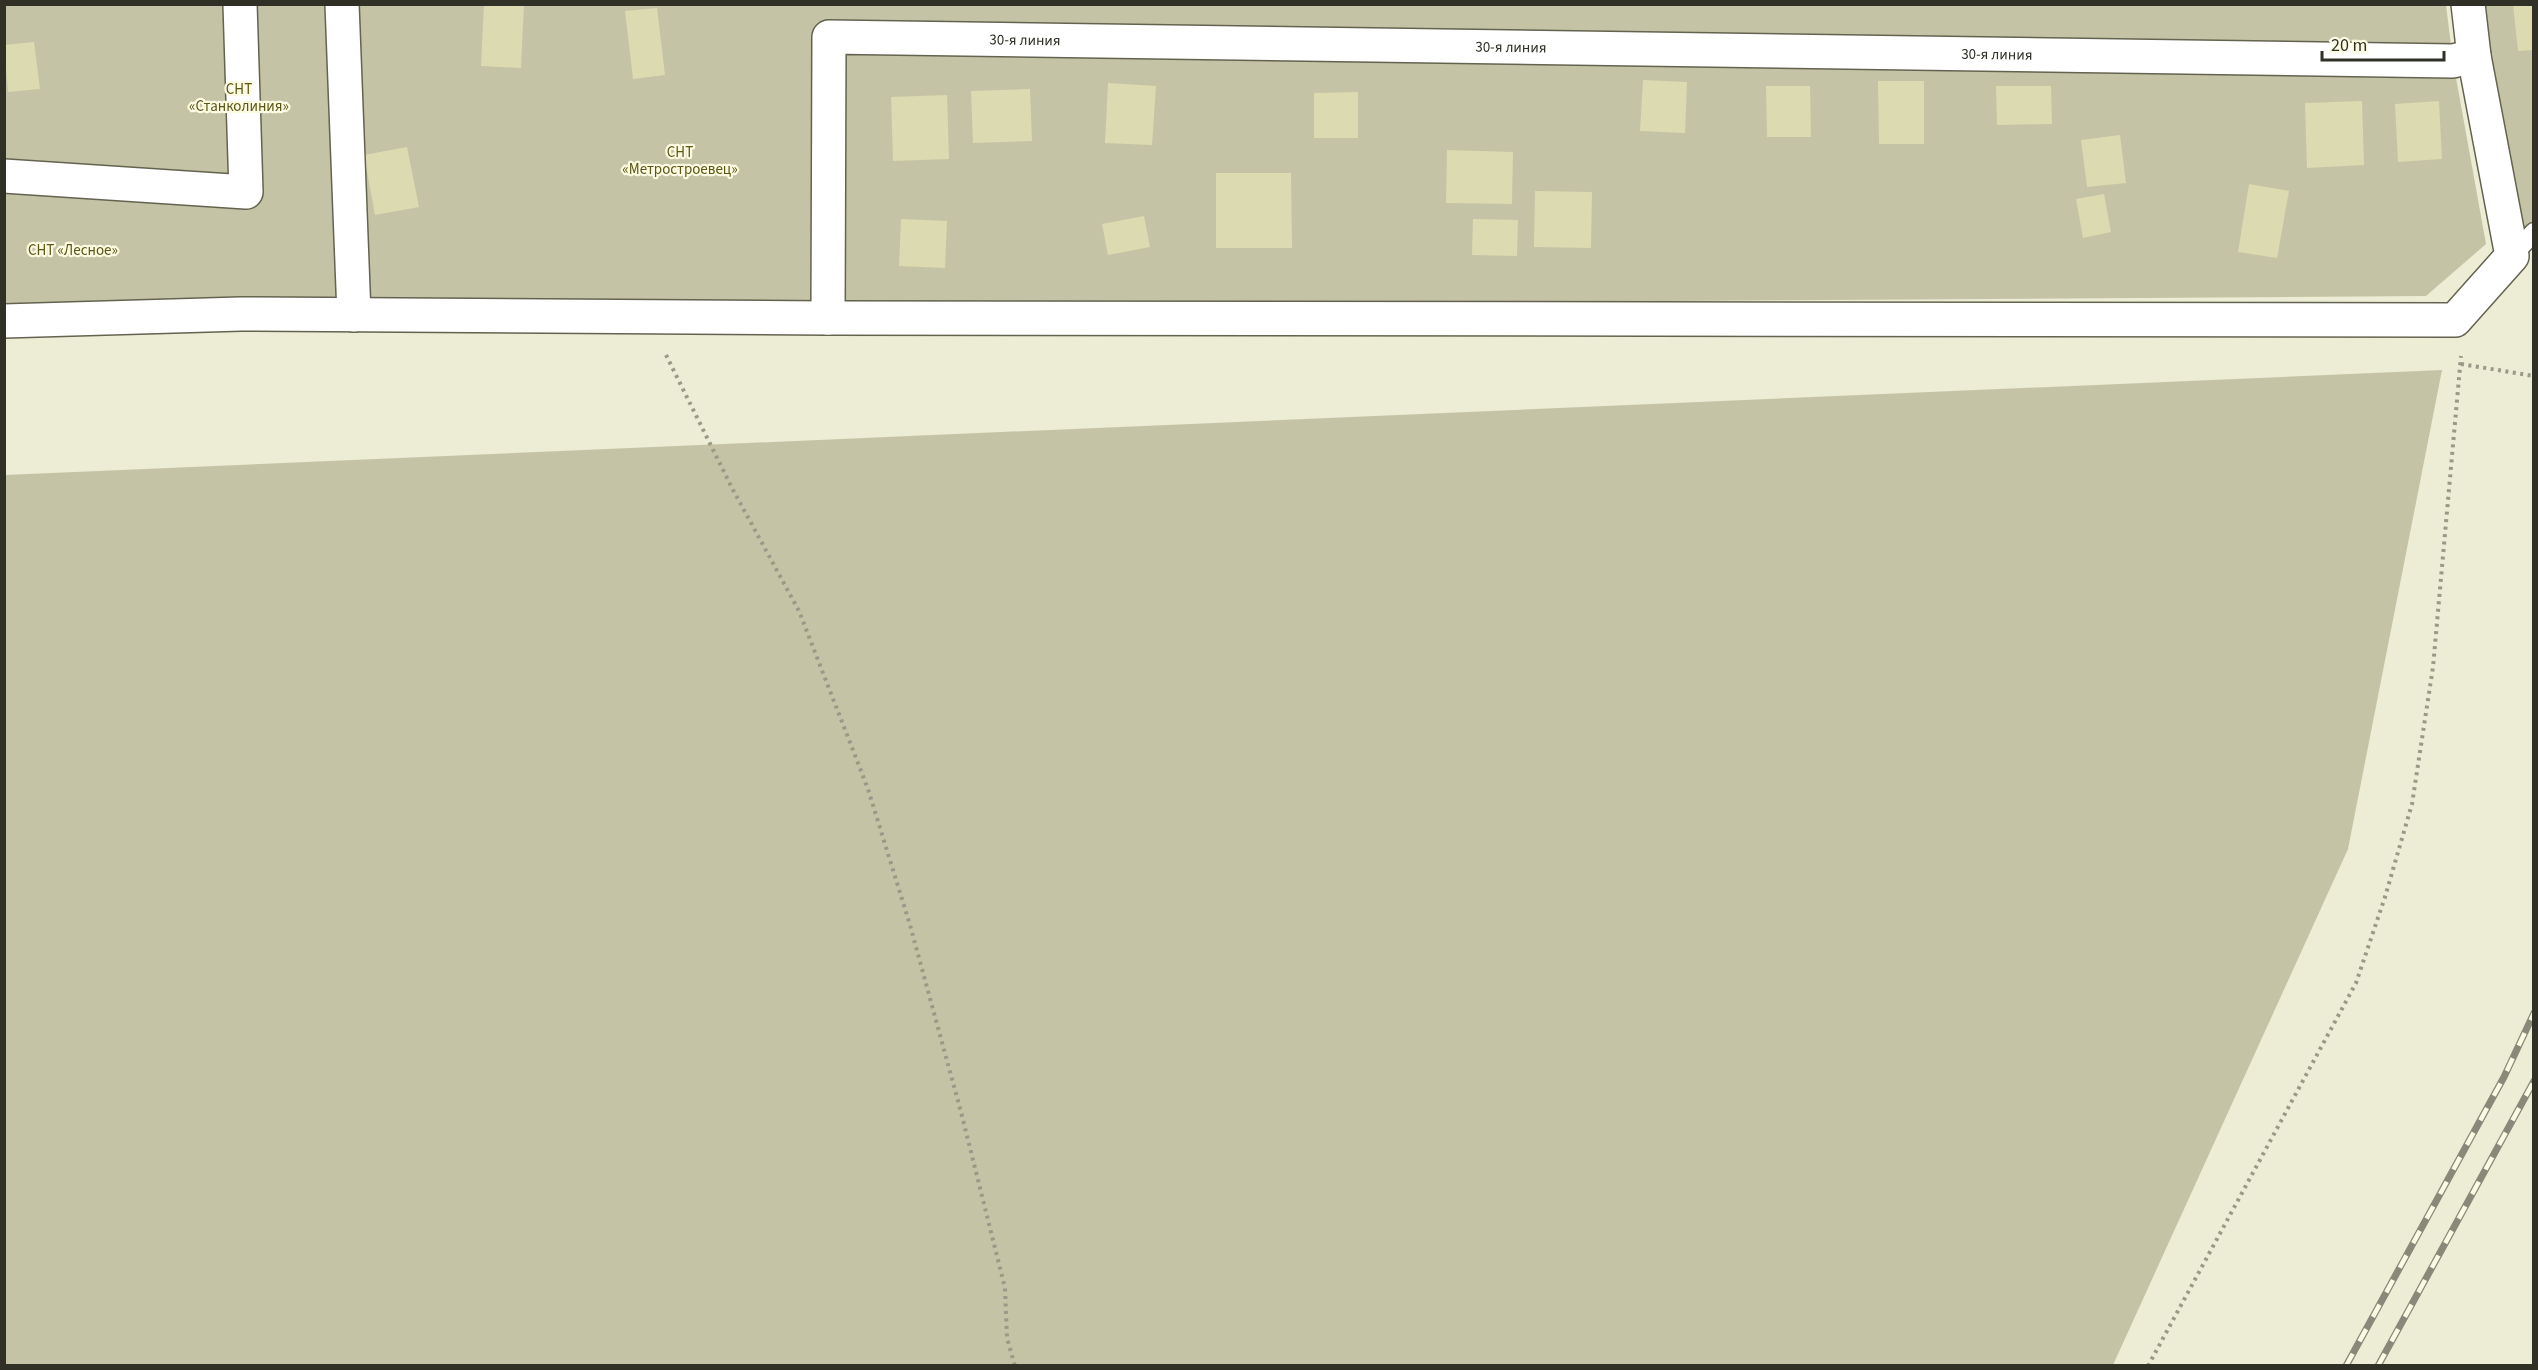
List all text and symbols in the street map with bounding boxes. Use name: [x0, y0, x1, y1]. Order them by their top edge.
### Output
scale bar: [2322, 24, 2444, 62]
street label: 30-я линия: [989, 29, 1061, 51]
text: 20 m: [2331, 33, 2367, 58]
street label: 30-я линия: [1475, 36, 1547, 58]
street label: 30-я линия: [1961, 43, 2033, 65]
park label: СНТ «Станколиния»: [189, 79, 289, 117]
park label: СНТ «Метростроевец»: [622, 142, 738, 180]
park label: СНТ «Лесное»: [28, 240, 118, 261]

